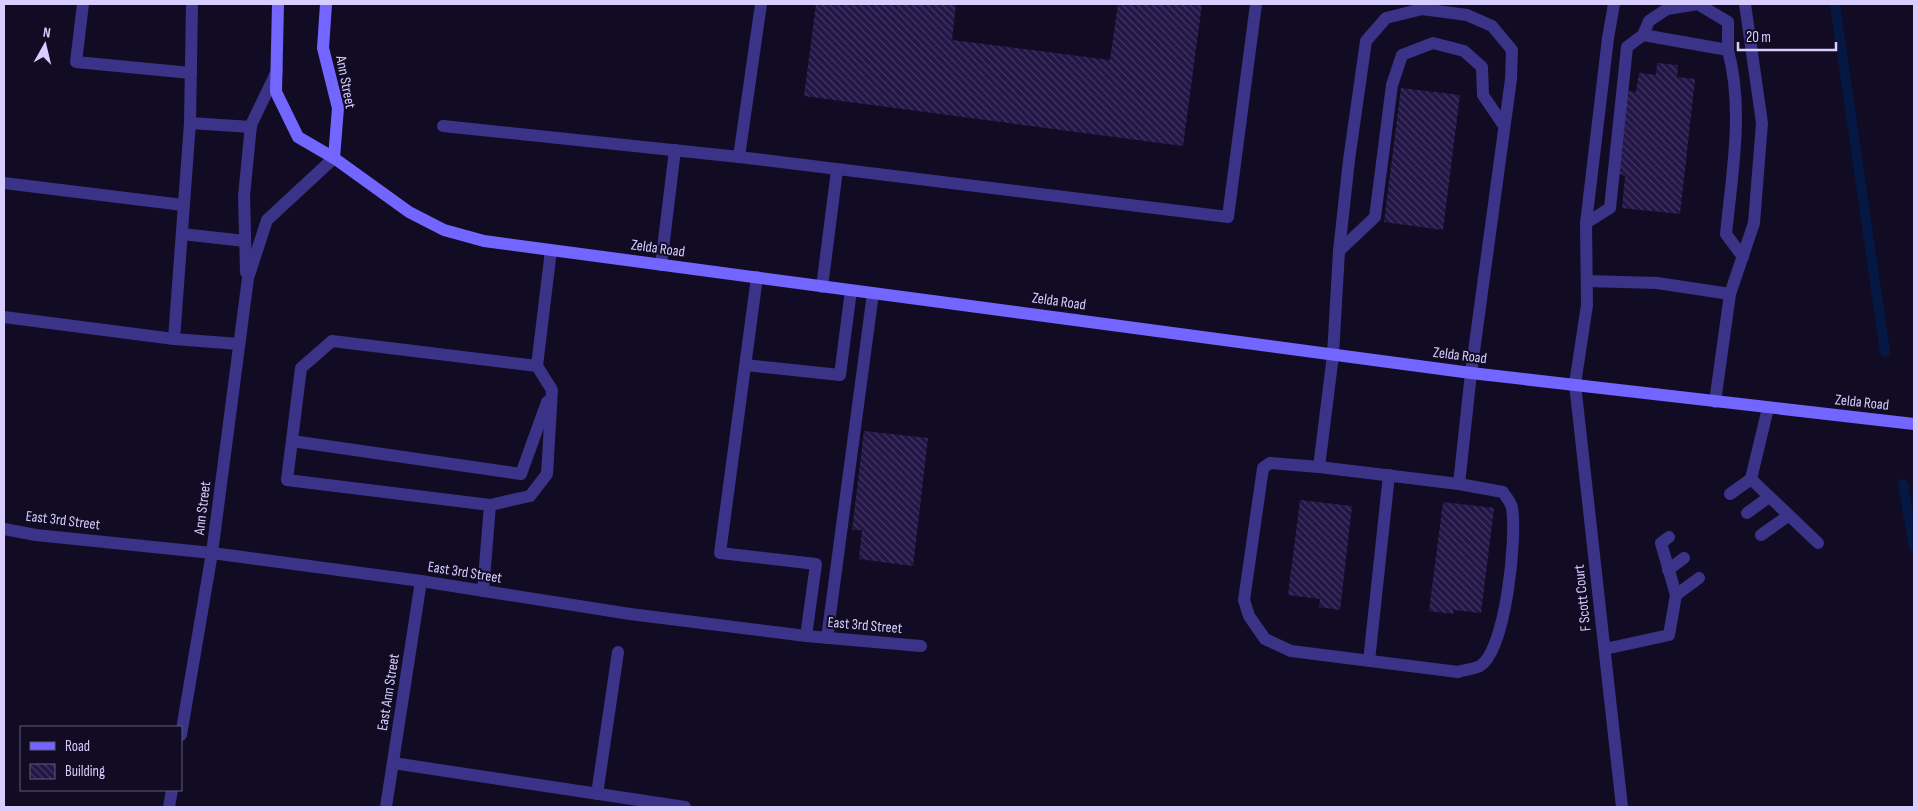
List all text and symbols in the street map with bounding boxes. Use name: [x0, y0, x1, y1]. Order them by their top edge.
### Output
north arrow: [20, 20, 70, 70]
scale bar: [1738, 20, 1836, 52]
text: N: [42, 24, 52, 42]
text: 20 m: [1746, 28, 1771, 47]
street label: Ann Street: [331, 53, 360, 111]
street label: Zelda Road: [630, 235, 686, 262]
street label: Zelda Road: [1031, 288, 1087, 315]
street label: Zelda Road: [1432, 343, 1488, 368]
street label: Zelda Road: [1834, 390, 1890, 415]
street label: Ann Street: [190, 480, 215, 537]
street label: East 3rd Street: [25, 507, 102, 535]
street label: East 3rd Street: [427, 557, 504, 588]
street label: F Scott Court: [1569, 563, 1595, 632]
street label: East 3rd Street: [827, 613, 903, 638]
street label: East Ann Street: [373, 652, 404, 732]
legend: [20, 726, 182, 791]
text: Road: [65, 737, 90, 756]
text: Building: [65, 762, 105, 781]

